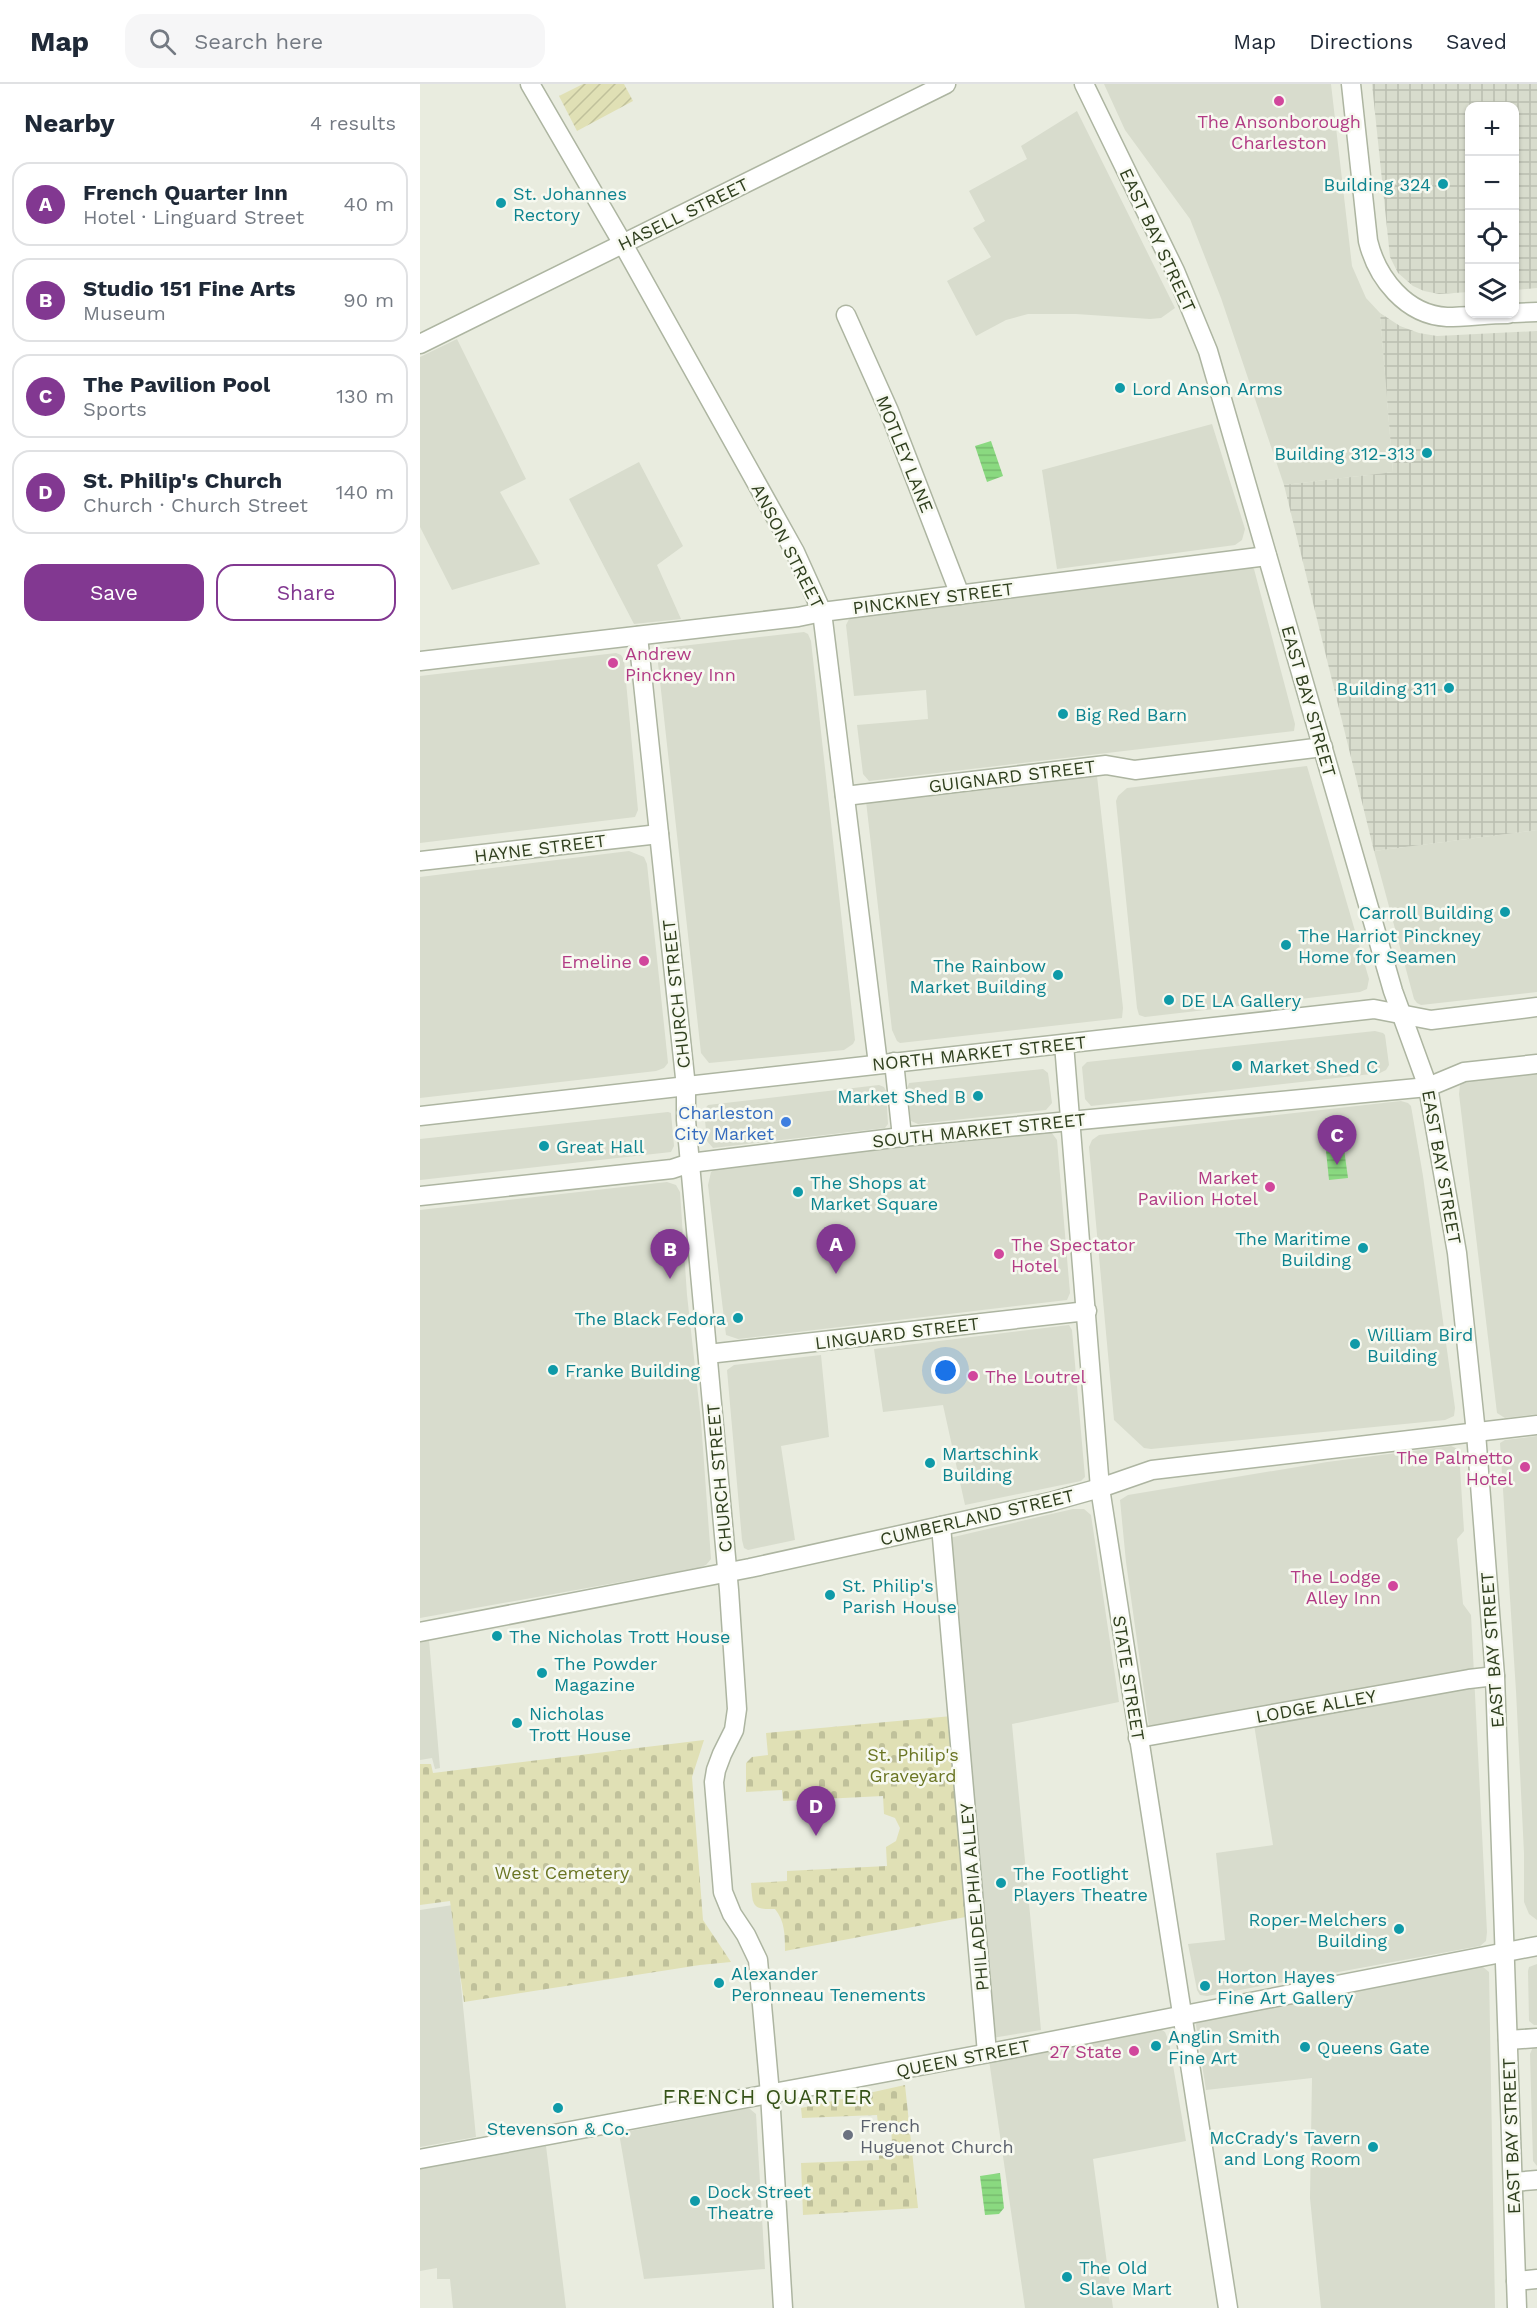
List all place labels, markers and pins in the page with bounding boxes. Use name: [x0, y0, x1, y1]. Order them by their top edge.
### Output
marker: The Ansonborough Charleston: [1272, 94, 1286, 108]
place label: The Ansonborough Charleston: [1197, 111, 1361, 153]
place label: Building 324: [1323, 174, 1431, 195]
marker: Building 324: [1436, 177, 1450, 191]
place label: St. Johannes Rectory: [513, 183, 627, 225]
marker: St. Johannes Rectory: [494, 196, 508, 210]
place label: Lord Anson Arms: [1132, 378, 1283, 399]
marker: Lord Anson Arms: [1113, 381, 1127, 395]
place label: Building 312-313: [1274, 443, 1415, 464]
marker: Building 312-313: [1420, 446, 1434, 460]
place label: Andrew Pinckney Inn: [625, 643, 736, 685]
marker: Andrew Pinckney Inn: [606, 656, 620, 670]
place label: Building 311: [1336, 678, 1437, 699]
marker: Building 311: [1442, 681, 1456, 695]
place label: Big Red Barn: [1075, 704, 1187, 725]
marker: Big Red Barn: [1056, 707, 1070, 721]
place label: Carroll Building: [1359, 902, 1493, 923]
marker: Carroll Building: [1498, 905, 1512, 919]
place label: The Harriot Pinckney Home for Seamen: [1298, 925, 1482, 967]
marker: The Harriot Pinckney Home for Seamen: [1279, 938, 1293, 952]
place label: Emeline: [561, 951, 632, 972]
marker: Emeline: [637, 954, 651, 968]
place label: The Rainbow Market Building: [910, 955, 1046, 997]
marker: The Rainbow Market Building: [1051, 968, 1065, 982]
place label: DE LA Gallery: [1181, 990, 1302, 1011]
marker: DE LA Gallery: [1162, 993, 1176, 1007]
place label: Market Shed C: [1249, 1056, 1378, 1077]
marker: Market Shed C: [1230, 1059, 1244, 1073]
place label: Market Shed B: [837, 1086, 966, 1107]
marker: Market Shed B: [971, 1089, 985, 1103]
place label: Charleston City Market: [674, 1102, 774, 1144]
marker: Charleston City Market: [779, 1115, 793, 1129]
pin: C: [1318, 1116, 1356, 1165]
place label: Great Hall: [556, 1136, 645, 1157]
marker: Great Hall: [537, 1139, 551, 1153]
place label: Market Pavilion Hotel: [1137, 1167, 1258, 1209]
place label: The Shops at Market Square: [810, 1172, 938, 1214]
marker: Market Pavilion Hotel: [1263, 1180, 1277, 1194]
marker: The Shops at Market Square: [791, 1185, 805, 1199]
pin: A: [816, 1224, 856, 1274]
place label: The Maritime Building: [1235, 1228, 1351, 1270]
pin: B: [650, 1230, 690, 1279]
place label: The Spectator Hotel: [1011, 1234, 1135, 1276]
marker: The Maritime Building: [1356, 1241, 1370, 1255]
marker: The Spectator Hotel: [992, 1247, 1006, 1261]
place label: The Black Fedora: [575, 1308, 726, 1329]
marker: The Black Fedora: [731, 1311, 745, 1325]
place label: William Bird Building: [1367, 1324, 1473, 1366]
marker: William Bird Building: [1348, 1337, 1362, 1351]
place label: Franke Building: [565, 1360, 700, 1381]
marker: Franke Building: [546, 1363, 560, 1377]
place label: The Loutrel: [985, 1366, 1087, 1387]
marker: The Loutrel: [966, 1369, 980, 1383]
place label: Martschink Building: [942, 1443, 1039, 1485]
place label: The Palmetto Hotel: [1396, 1447, 1513, 1489]
marker: Martschink Building: [923, 1456, 937, 1470]
marker: The Palmetto Hotel: [1518, 1460, 1532, 1474]
place label: The Lodge Alley Inn: [1290, 1566, 1381, 1608]
place label: St. Philip's Parish House: [842, 1575, 957, 1617]
marker: The Lodge Alley Inn: [1386, 1579, 1400, 1593]
marker: St. Philip's Parish House: [823, 1588, 837, 1602]
place label: The Nicholas Trott House: [509, 1626, 730, 1647]
marker: The Nicholas Trott House: [490, 1629, 504, 1643]
place label: The Powder Magazine: [554, 1653, 657, 1695]
marker: The Powder Magazine: [535, 1666, 549, 1680]
place label: Nicholas Trott House: [529, 1703, 631, 1745]
marker: Nicholas Trott House: [510, 1716, 524, 1730]
pin: D: [796, 1786, 836, 1836]
place label: The Footlight Players Theatre: [1013, 1863, 1148, 1905]
marker: The Footlight Players Theatre: [994, 1876, 1008, 1890]
place label: Roper-Melchers Building: [1248, 1909, 1387, 1951]
marker: Roper-Melchers Building: [1392, 1922, 1406, 1936]
place label: Alexander Peronneau Tenements: [731, 1963, 926, 2005]
place label: Horton Hayes Fine Art Gallery: [1217, 1966, 1354, 2008]
marker: Alexander Peronneau Tenements: [712, 1976, 726, 1990]
marker: Horton Hayes Fine Art Gallery: [1198, 1979, 1212, 1993]
place label: Anglin Smith Fine Art: [1168, 2026, 1280, 2068]
place label: Queens Gate: [1317, 2037, 1430, 2058]
marker: Anglin Smith Fine Art: [1149, 2039, 1163, 2053]
marker: Queens Gate: [1298, 2040, 1312, 2054]
place label: 27 State: [1049, 2041, 1122, 2062]
marker: 27 State: [1127, 2044, 1141, 2058]
marker: Stevenson & Co.: [551, 2101, 565, 2115]
place label: French Huguenot Church: [860, 2115, 1014, 2157]
place label: Stevenson & Co.: [487, 2118, 629, 2139]
place label: McCrady's Tavern and Long Room: [1209, 2127, 1361, 2169]
marker: French Huguenot Church: [841, 2128, 855, 2142]
marker: McCrady's Tavern and Long Room: [1366, 2140, 1380, 2154]
place label: Dock Street Theatre: [707, 2181, 811, 2223]
marker: Dock Street Theatre: [688, 2194, 702, 2208]
place label: The Old Slave Mart: [1079, 2257, 1172, 2299]
marker: The Old Slave Mart: [1060, 2270, 1074, 2284]

